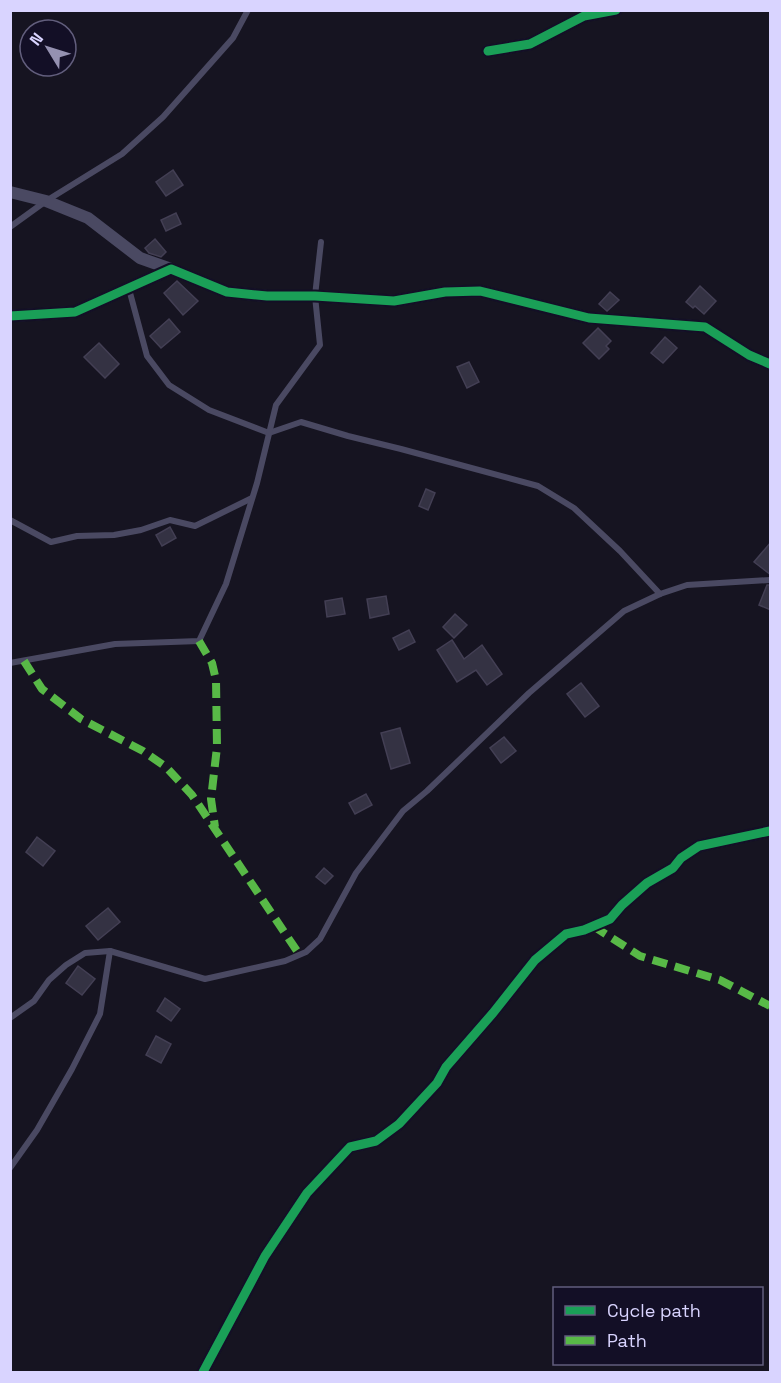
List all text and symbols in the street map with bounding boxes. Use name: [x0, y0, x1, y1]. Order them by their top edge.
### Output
north arrow: [18, 18, 78, 78]
text: N: [25, 28, 48, 50]
legend: [553, 1287, 763, 1365]
text: Cycle path: [607, 1299, 701, 1322]
text: Path: [607, 1329, 647, 1352]

